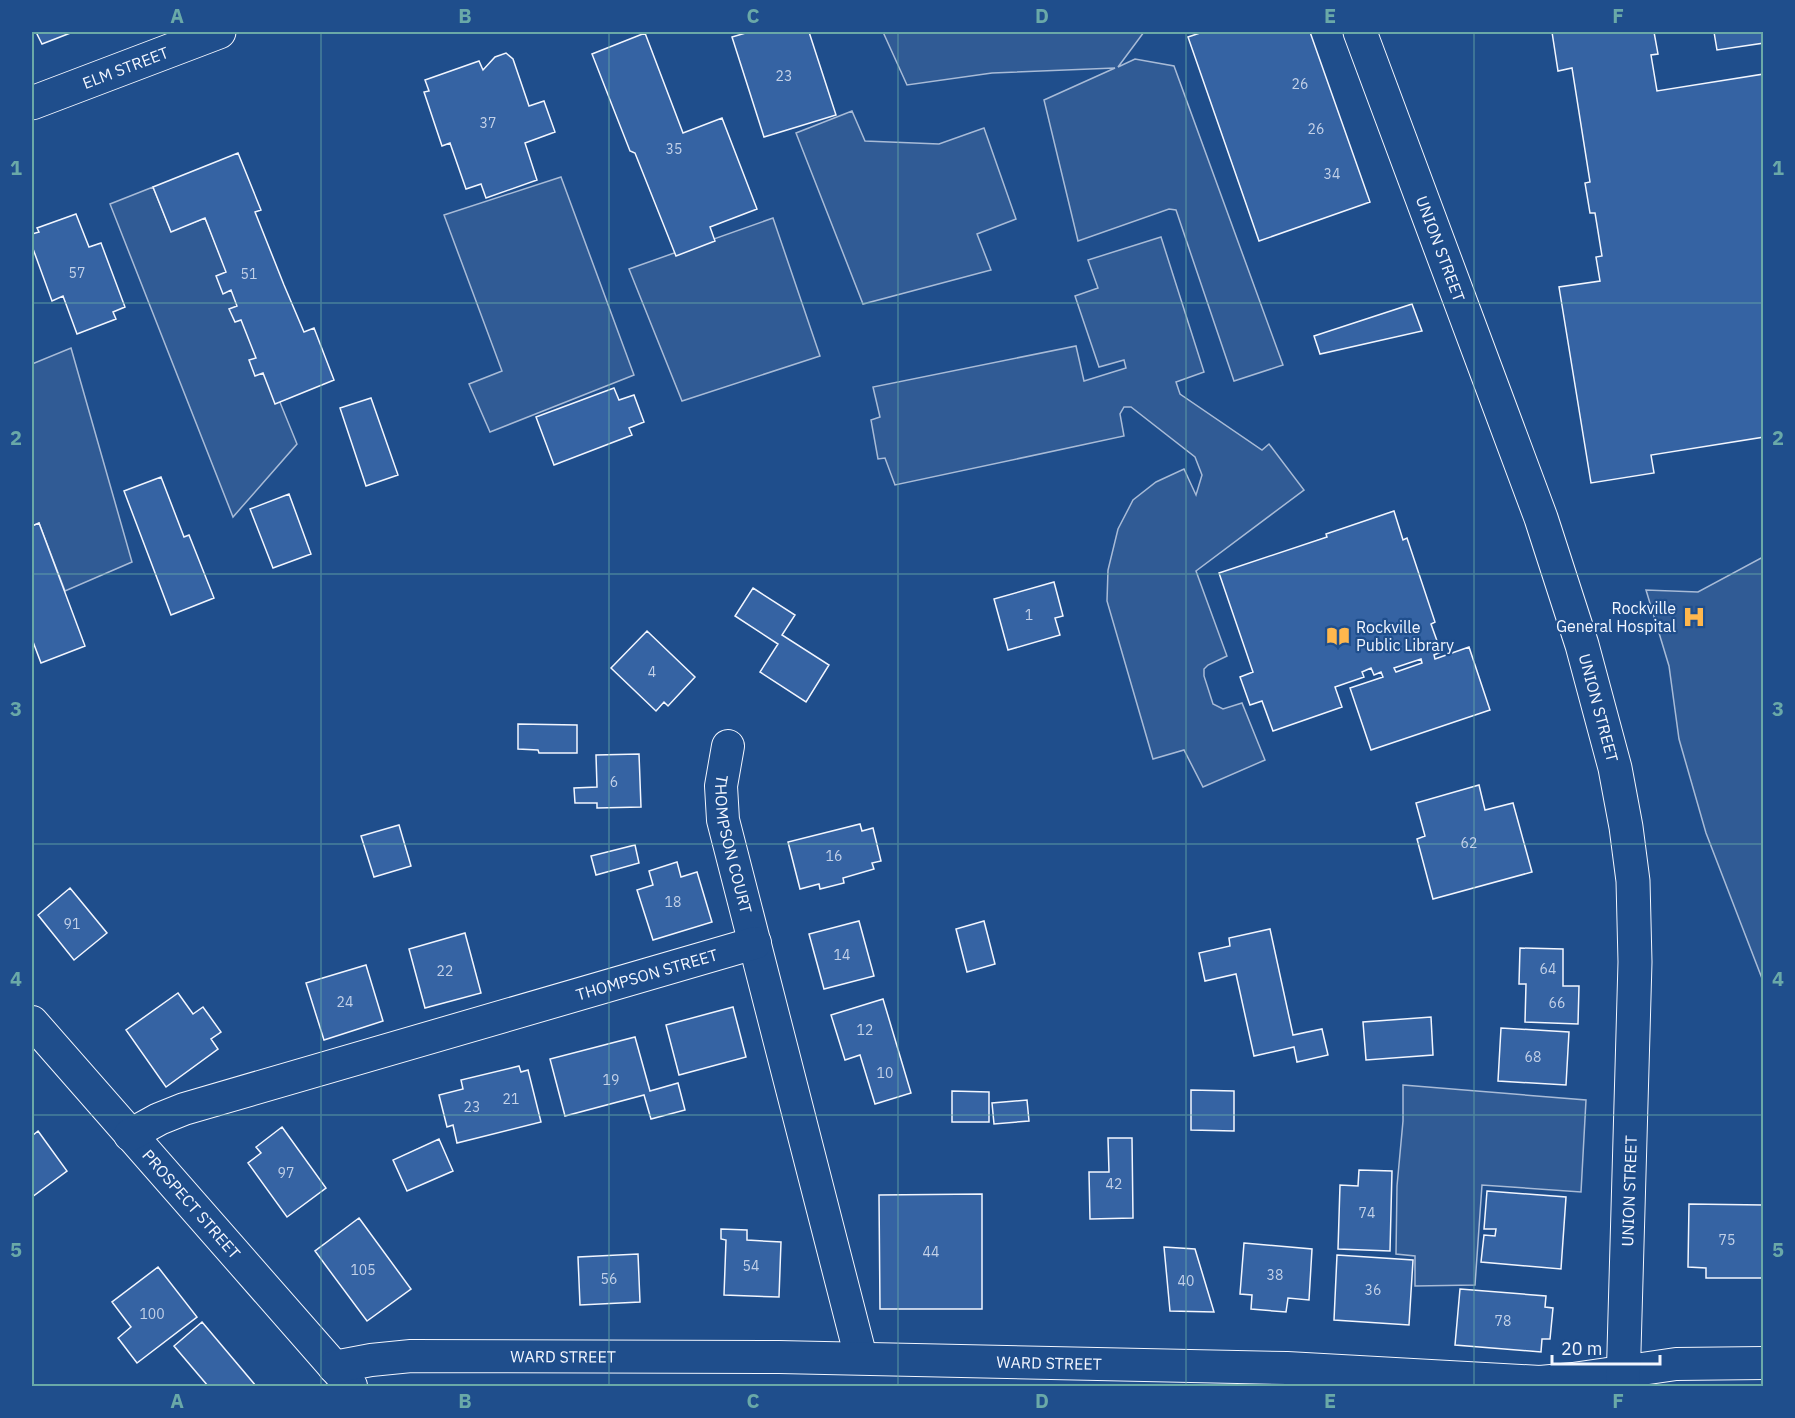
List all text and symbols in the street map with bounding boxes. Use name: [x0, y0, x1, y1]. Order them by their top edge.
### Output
text: A: [170, 2, 184, 29]
text: B: [458, 2, 472, 29]
text: C: [746, 2, 760, 29]
text: D: [1035, 2, 1049, 29]
text: E: [1324, 2, 1336, 29]
text: F: [1612, 2, 1624, 29]
street label: ELM STREET: [80, 42, 171, 93]
house number: 23: [776, 67, 792, 85]
house number: 26: [1292, 75, 1308, 93]
house number: 37: [480, 114, 496, 132]
house number: 26: [1308, 120, 1324, 138]
house number: 35: [666, 140, 682, 158]
text: 1: [10, 154, 22, 181]
text: 1: [1772, 154, 1784, 181]
house number: 34: [1324, 165, 1340, 183]
street label: UNION STREET: [1412, 193, 1469, 304]
house number: 57: [69, 264, 85, 282]
house number: 51: [241, 265, 257, 283]
text: 2: [10, 424, 22, 451]
text: 2: [1772, 424, 1784, 451]
place label: Rockville General Hospital: [1556, 598, 1676, 636]
hospital icon: Rockville General Hospital: [1681, 604, 1707, 630]
house number: 1: [1025, 606, 1033, 624]
place label: Rockville Public Library: [1356, 617, 1454, 655]
library icon: Rockville Public Library: [1325, 623, 1351, 649]
street label: UNION STREET: [1575, 651, 1623, 764]
house number: 4: [648, 663, 656, 681]
text: 3: [10, 695, 22, 722]
text: 3: [1772, 695, 1784, 722]
house number: 6: [610, 773, 618, 791]
street label: THOMPSON COURT: [711, 773, 757, 915]
house number: 62: [1461, 834, 1477, 852]
house number: 16: [826, 847, 842, 865]
house number: 18: [665, 893, 681, 911]
house number: 91: [64, 915, 80, 933]
street label: THOMPSON STREET: [574, 944, 720, 1005]
house number: 14: [834, 946, 850, 964]
house number: 64: [1540, 960, 1556, 978]
house number: 22: [437, 962, 453, 980]
text: 4: [10, 965, 22, 992]
text: 4: [1772, 965, 1784, 992]
house number: 24: [337, 993, 353, 1011]
house number: 66: [1549, 994, 1565, 1012]
house number: 12: [857, 1021, 873, 1039]
house number: 68: [1525, 1048, 1541, 1066]
house number: 10: [877, 1064, 893, 1082]
house number: 19: [603, 1071, 619, 1089]
house number: 21: [503, 1090, 519, 1108]
house number: 23: [464, 1098, 480, 1116]
street label: UNION STREET: [1617, 1135, 1641, 1247]
street label: PROSPECT STREET: [138, 1145, 245, 1263]
house number: 97: [278, 1164, 294, 1182]
house number: 42: [1106, 1175, 1122, 1193]
house number: 74: [1359, 1204, 1375, 1222]
house number: 75: [1719, 1231, 1735, 1249]
text: 5: [10, 1236, 22, 1263]
text: 5: [1772, 1236, 1784, 1263]
house number: 44: [923, 1243, 939, 1261]
house number: 54: [743, 1257, 759, 1275]
house number: 105: [350, 1261, 376, 1279]
house number: 38: [1267, 1266, 1283, 1284]
house number: 56: [601, 1270, 617, 1288]
house number: 40: [1178, 1272, 1194, 1290]
house number: 36: [1365, 1281, 1381, 1299]
house number: 100: [139, 1305, 165, 1323]
house number: 78: [1495, 1312, 1511, 1330]
scale bar: [1552, 1328, 1660, 1366]
text: 20 m: [1561, 1337, 1603, 1360]
street label: WARD STREET: [510, 1346, 616, 1367]
street label: WARD STREET: [996, 1352, 1102, 1374]
text: A: [170, 1387, 184, 1414]
text: B: [458, 1387, 472, 1414]
text: C: [746, 1387, 760, 1414]
text: D: [1035, 1387, 1049, 1414]
text: E: [1324, 1387, 1336, 1414]
text: F: [1612, 1387, 1624, 1414]

